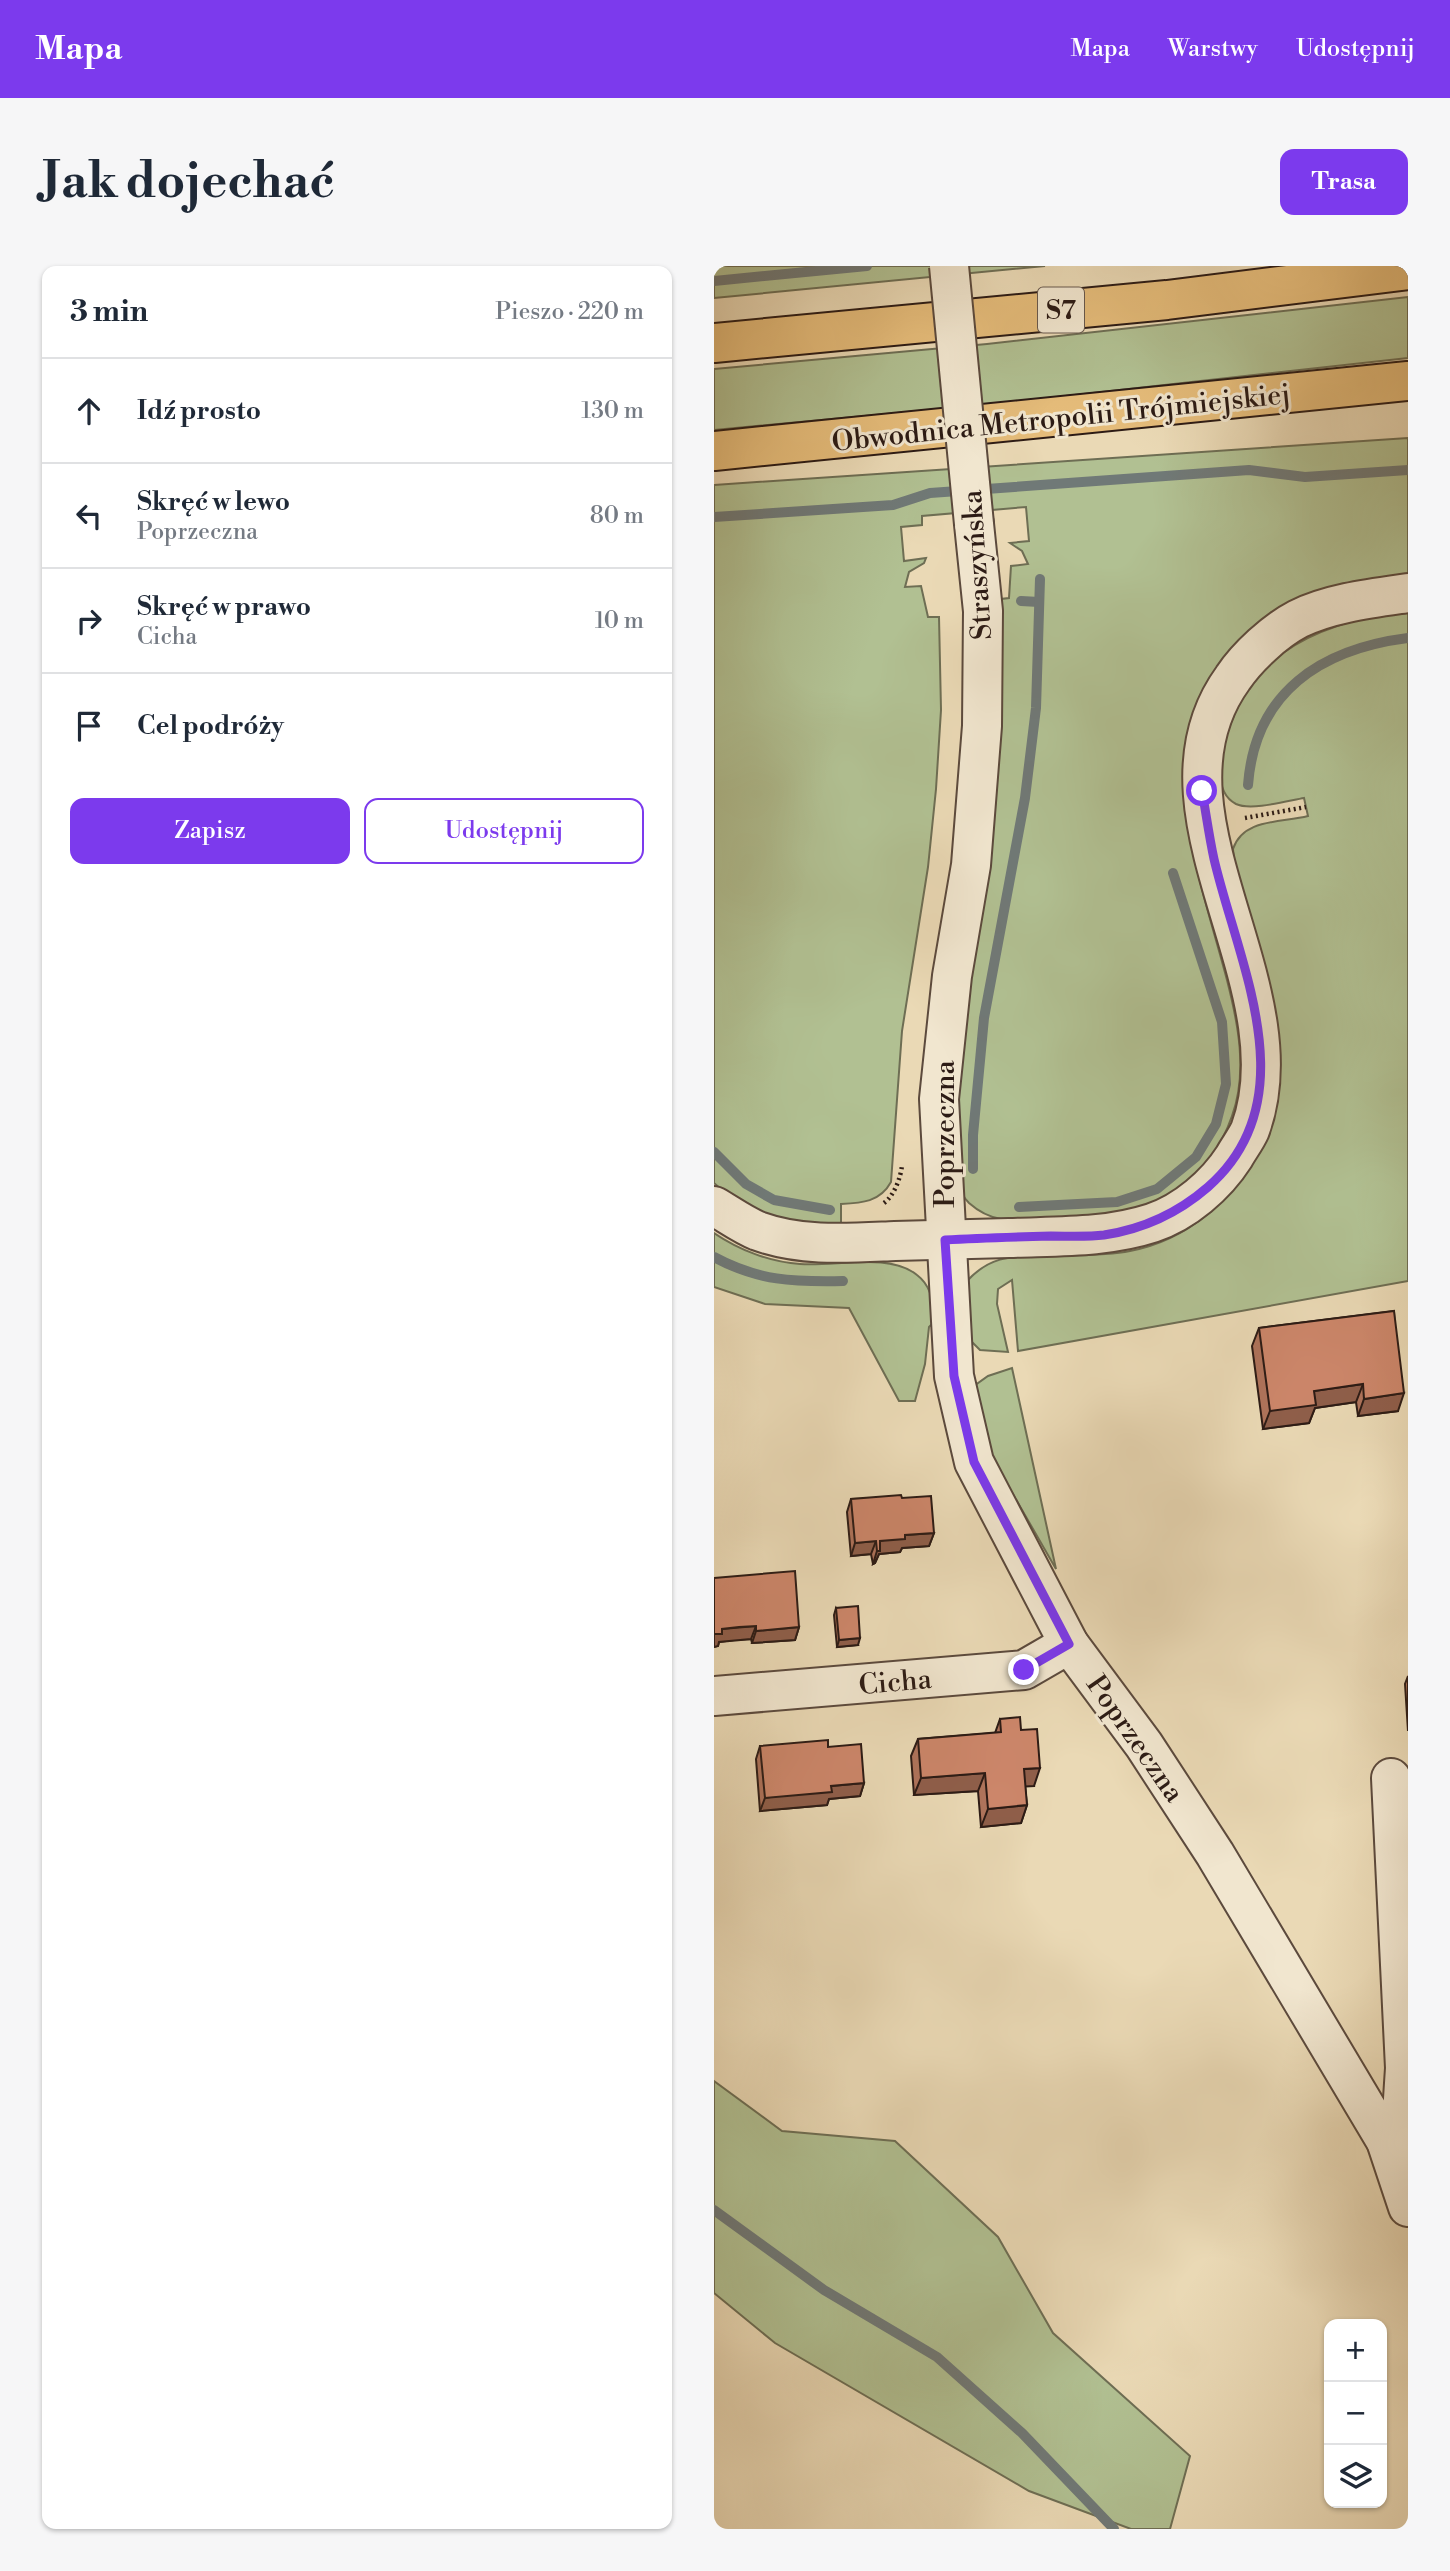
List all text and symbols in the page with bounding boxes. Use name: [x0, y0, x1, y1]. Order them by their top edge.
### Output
text: Mapa: [35, 29, 122, 70]
text: Mapa: [1070, 34, 1130, 64]
text: Warstwy: [1168, 34, 1258, 64]
text: Udostępnij: [1296, 34, 1415, 64]
button: Trasa: [1280, 149, 1408, 215]
text: Jak dojechać: [42, 152, 335, 213]
road number: S7: [1038, 288, 1084, 332]
text: 3 min: [70, 293, 148, 331]
text: Pieszo · 220 m: [495, 298, 644, 326]
street label: Obwodnica Metropolii Trójmiejskiej: [830, 377, 1292, 460]
icon: ahead: [70, 392, 108, 430]
text: Idź prosto: [137, 395, 261, 427]
text: 130 m: [581, 397, 644, 425]
text: Skręć w lewo: [137, 486, 290, 518]
street label: Straszyńska: [955, 488, 1000, 641]
icon: left: [70, 497, 108, 535]
text: 80 m: [590, 502, 644, 530]
text: Poprzeczna: [137, 518, 258, 546]
text: Skręć w prawo: [137, 591, 311, 623]
icon: right: [70, 602, 108, 640]
text: 10 m: [595, 607, 644, 635]
text: Cicha: [137, 623, 197, 651]
icon: arrive: [70, 707, 108, 745]
text: Cel podróży: [137, 710, 284, 742]
route start: [1186, 775, 1217, 806]
button: Zapisz: [70, 798, 350, 864]
button: Udostępnij: [364, 798, 644, 864]
street label: Poprzeczna: [928, 1060, 963, 1208]
route end: [1008, 1654, 1039, 1685]
street label: Cicha: [857, 1662, 934, 1703]
street label: Poprzeczna: [1078, 1668, 1192, 1810]
map controls: [1324, 2319, 1387, 2508]
button: +: [1324, 2319, 1387, 2382]
button: −: [1324, 2382, 1387, 2445]
button: layers: [1324, 2445, 1387, 2508]

